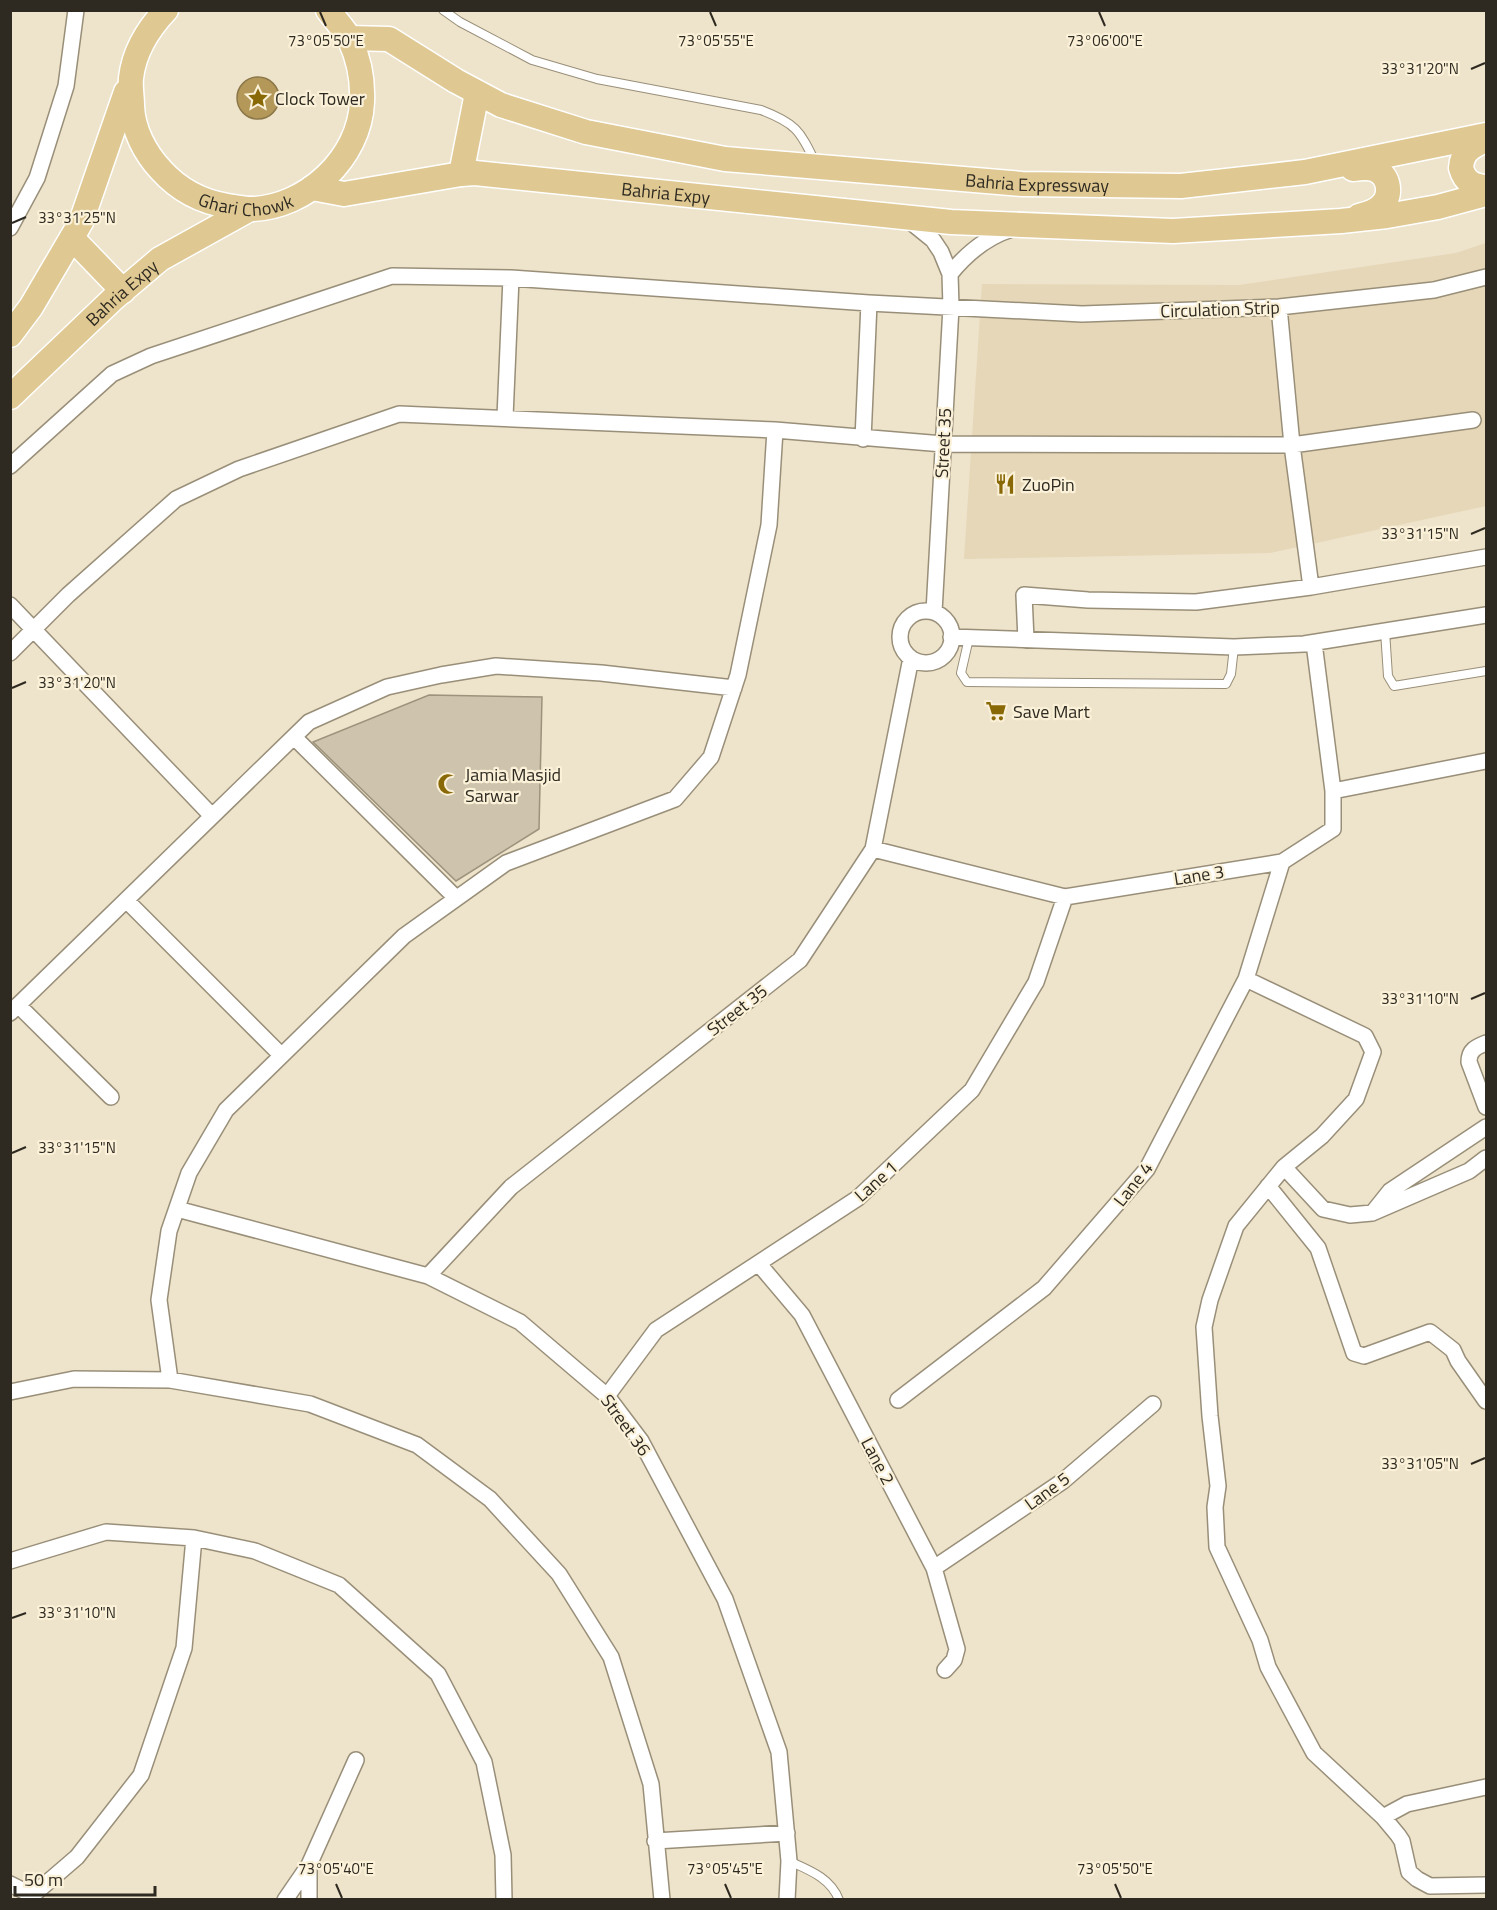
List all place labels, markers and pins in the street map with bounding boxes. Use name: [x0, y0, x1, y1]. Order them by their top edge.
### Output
place label: Clock Tower: [275, 85, 365, 112]
place icon: Clock Tower: [246, 86, 270, 110]
place label: ZuoPin: [1022, 471, 1075, 498]
restaurant icon: ZuoPin: [993, 472, 1017, 496]
place label: Save Mart: [1013, 698, 1091, 725]
supermarket icon: Save Mart: [984, 699, 1008, 723]
place label: Jamia Masjid Sarwar: [465, 761, 561, 809]
mosque icon: Jamia Masjid Sarwar: [436, 772, 460, 796]

